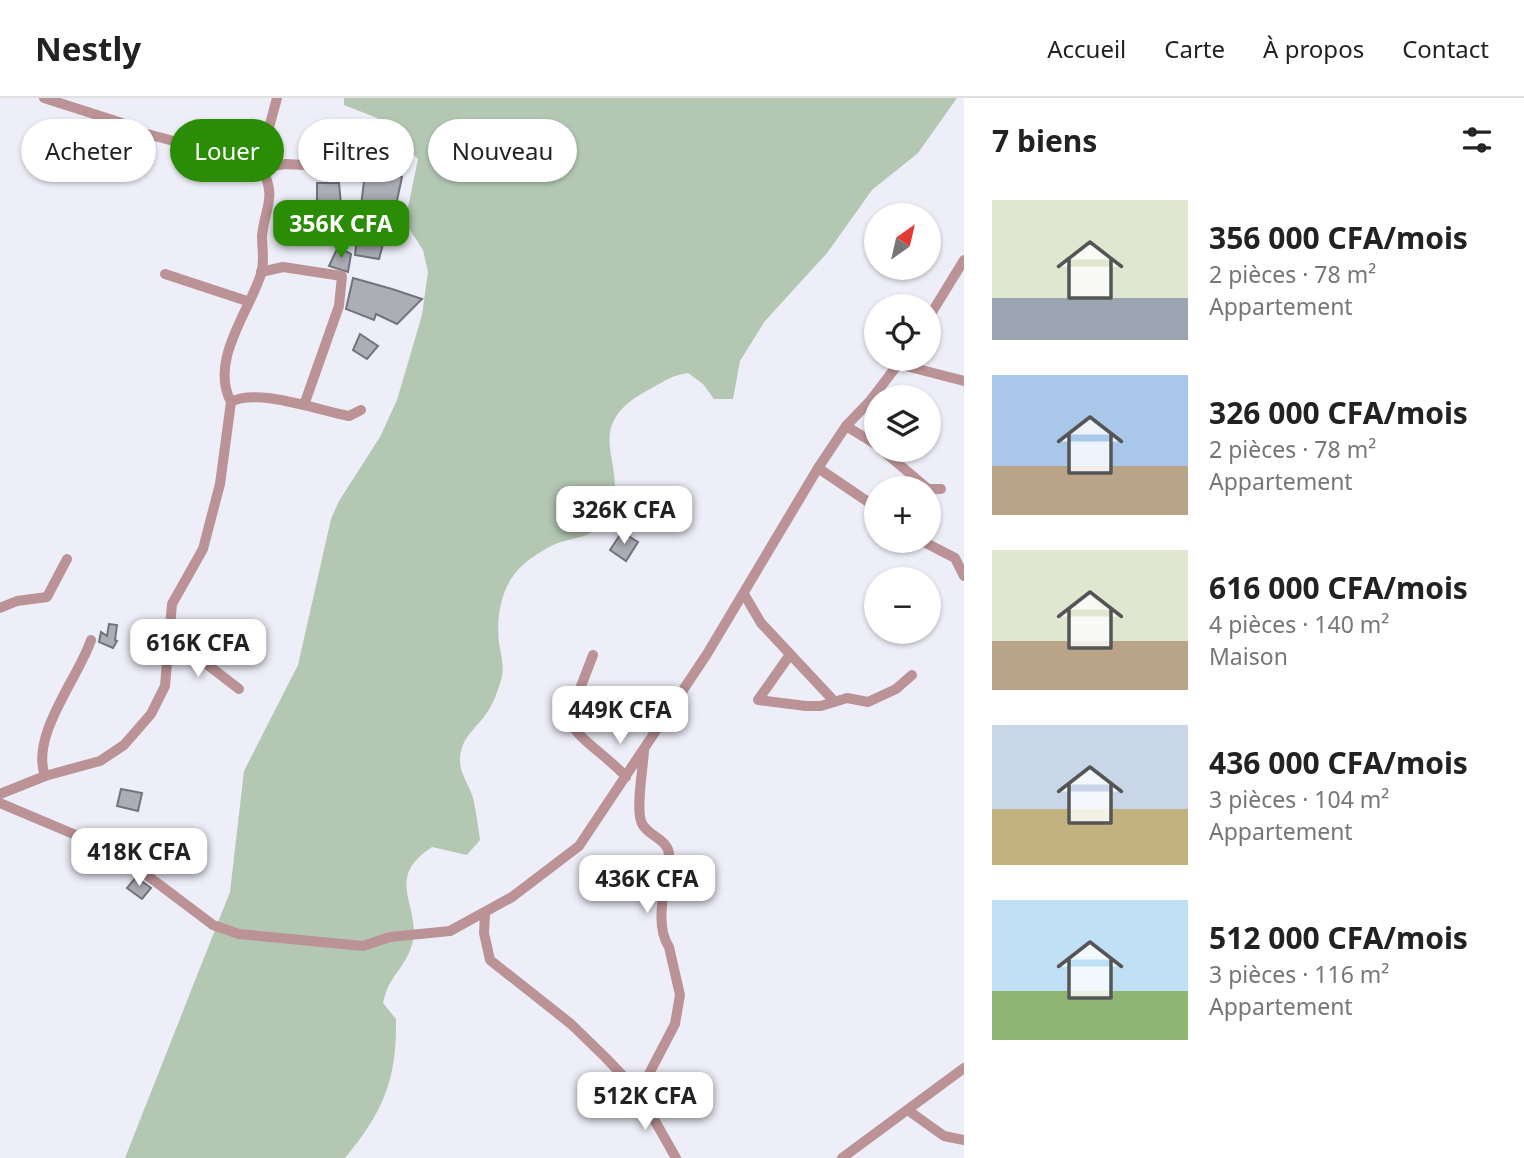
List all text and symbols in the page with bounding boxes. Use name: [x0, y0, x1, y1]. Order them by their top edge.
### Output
text: Nestly: [35, 26, 141, 71]
text: Accueil: [1047, 32, 1126, 65]
text: Carte: [1164, 32, 1225, 65]
text: À propos: [1263, 32, 1364, 65]
text: Contact: [1402, 32, 1489, 65]
chip: Acheter: [21, 119, 156, 182]
chip: Louer: [170, 119, 284, 182]
chip: Filtres: [298, 119, 414, 182]
chip: Nouveau: [428, 119, 577, 182]
text: 7 biens: [992, 120, 1097, 161]
icon: filters: [1458, 121, 1496, 159]
pin: 356K CFA: [269, 200, 413, 260]
north arrow: [864, 203, 942, 280]
map controls: [864, 203, 941, 644]
text: 356K CFA: [289, 207, 393, 239]
text: 356 000 CFA/mois: [1209, 217, 1468, 258]
icon: home: [1048, 228, 1132, 312]
text: 2 pièces · 78 m²: [1209, 258, 1376, 290]
text: Appartement: [1209, 290, 1353, 322]
button: locate: [864, 294, 941, 371]
button: layers: [864, 385, 941, 462]
text: 326 000 CFA/mois: [1209, 392, 1468, 433]
icon: home: [1048, 403, 1132, 487]
text: 2 pièces · 78 m²: [1209, 433, 1376, 465]
text: Appartement: [1209, 465, 1353, 497]
button: +: [864, 476, 941, 553]
pin: 326K CFA: [552, 486, 696, 546]
text: 326K CFA: [572, 493, 676, 525]
button: −: [864, 567, 941, 644]
text: 616 000 CFA/mois: [1209, 567, 1468, 608]
icon: home: [1048, 578, 1132, 662]
text: 4 pièces · 140 m²: [1209, 608, 1389, 640]
pin: 616K CFA: [126, 620, 270, 679]
text: 616K CFA: [146, 626, 250, 658]
text: Maison: [1209, 640, 1288, 672]
pin: 449K CFA: [548, 686, 692, 746]
text: 449K CFA: [568, 693, 672, 725]
text: 436 000 CFA/mois: [1209, 742, 1468, 783]
icon: home: [1048, 753, 1132, 837]
text: 3 pièces · 104 m²: [1209, 783, 1389, 815]
text: Appartement: [1209, 815, 1353, 847]
pin: 418K CFA: [67, 828, 211, 888]
text: 418K CFA: [87, 835, 191, 867]
pin: 436K CFA: [575, 856, 719, 915]
text: 436K CFA: [595, 862, 699, 894]
text: 512 000 CFA/mois: [1209, 917, 1468, 958]
icon: home: [1048, 928, 1132, 1012]
text: 3 pièces · 116 m²: [1209, 958, 1389, 990]
text: Appartement: [1209, 990, 1353, 1022]
pin: 512K CFA: [573, 1072, 717, 1132]
text: 512K CFA: [593, 1079, 697, 1111]

